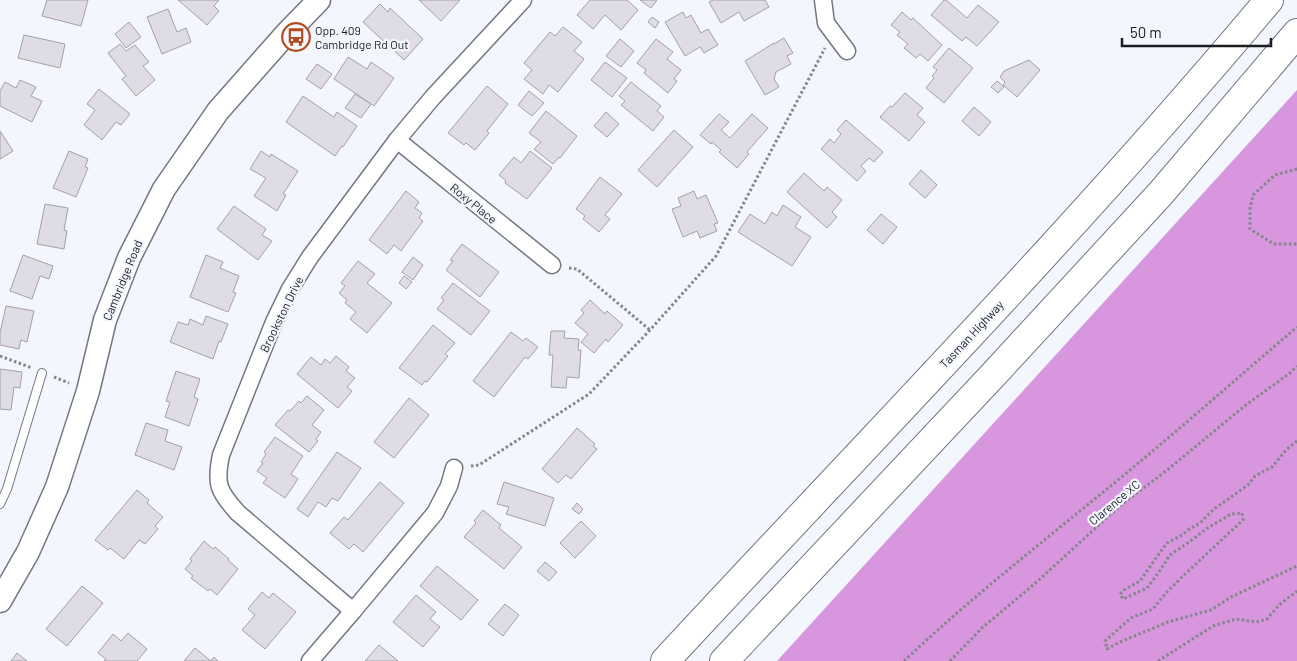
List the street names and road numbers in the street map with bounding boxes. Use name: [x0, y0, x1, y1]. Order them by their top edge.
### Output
street label: Roxy Place: [448, 180, 500, 226]
street label: Cambridge Road: [99, 238, 145, 322]
street label: Brookston Drive: [257, 274, 305, 354]
street label: Tasman Highway: [936, 297, 1006, 371]
street label: Clarence XC: [1086, 477, 1142, 527]

